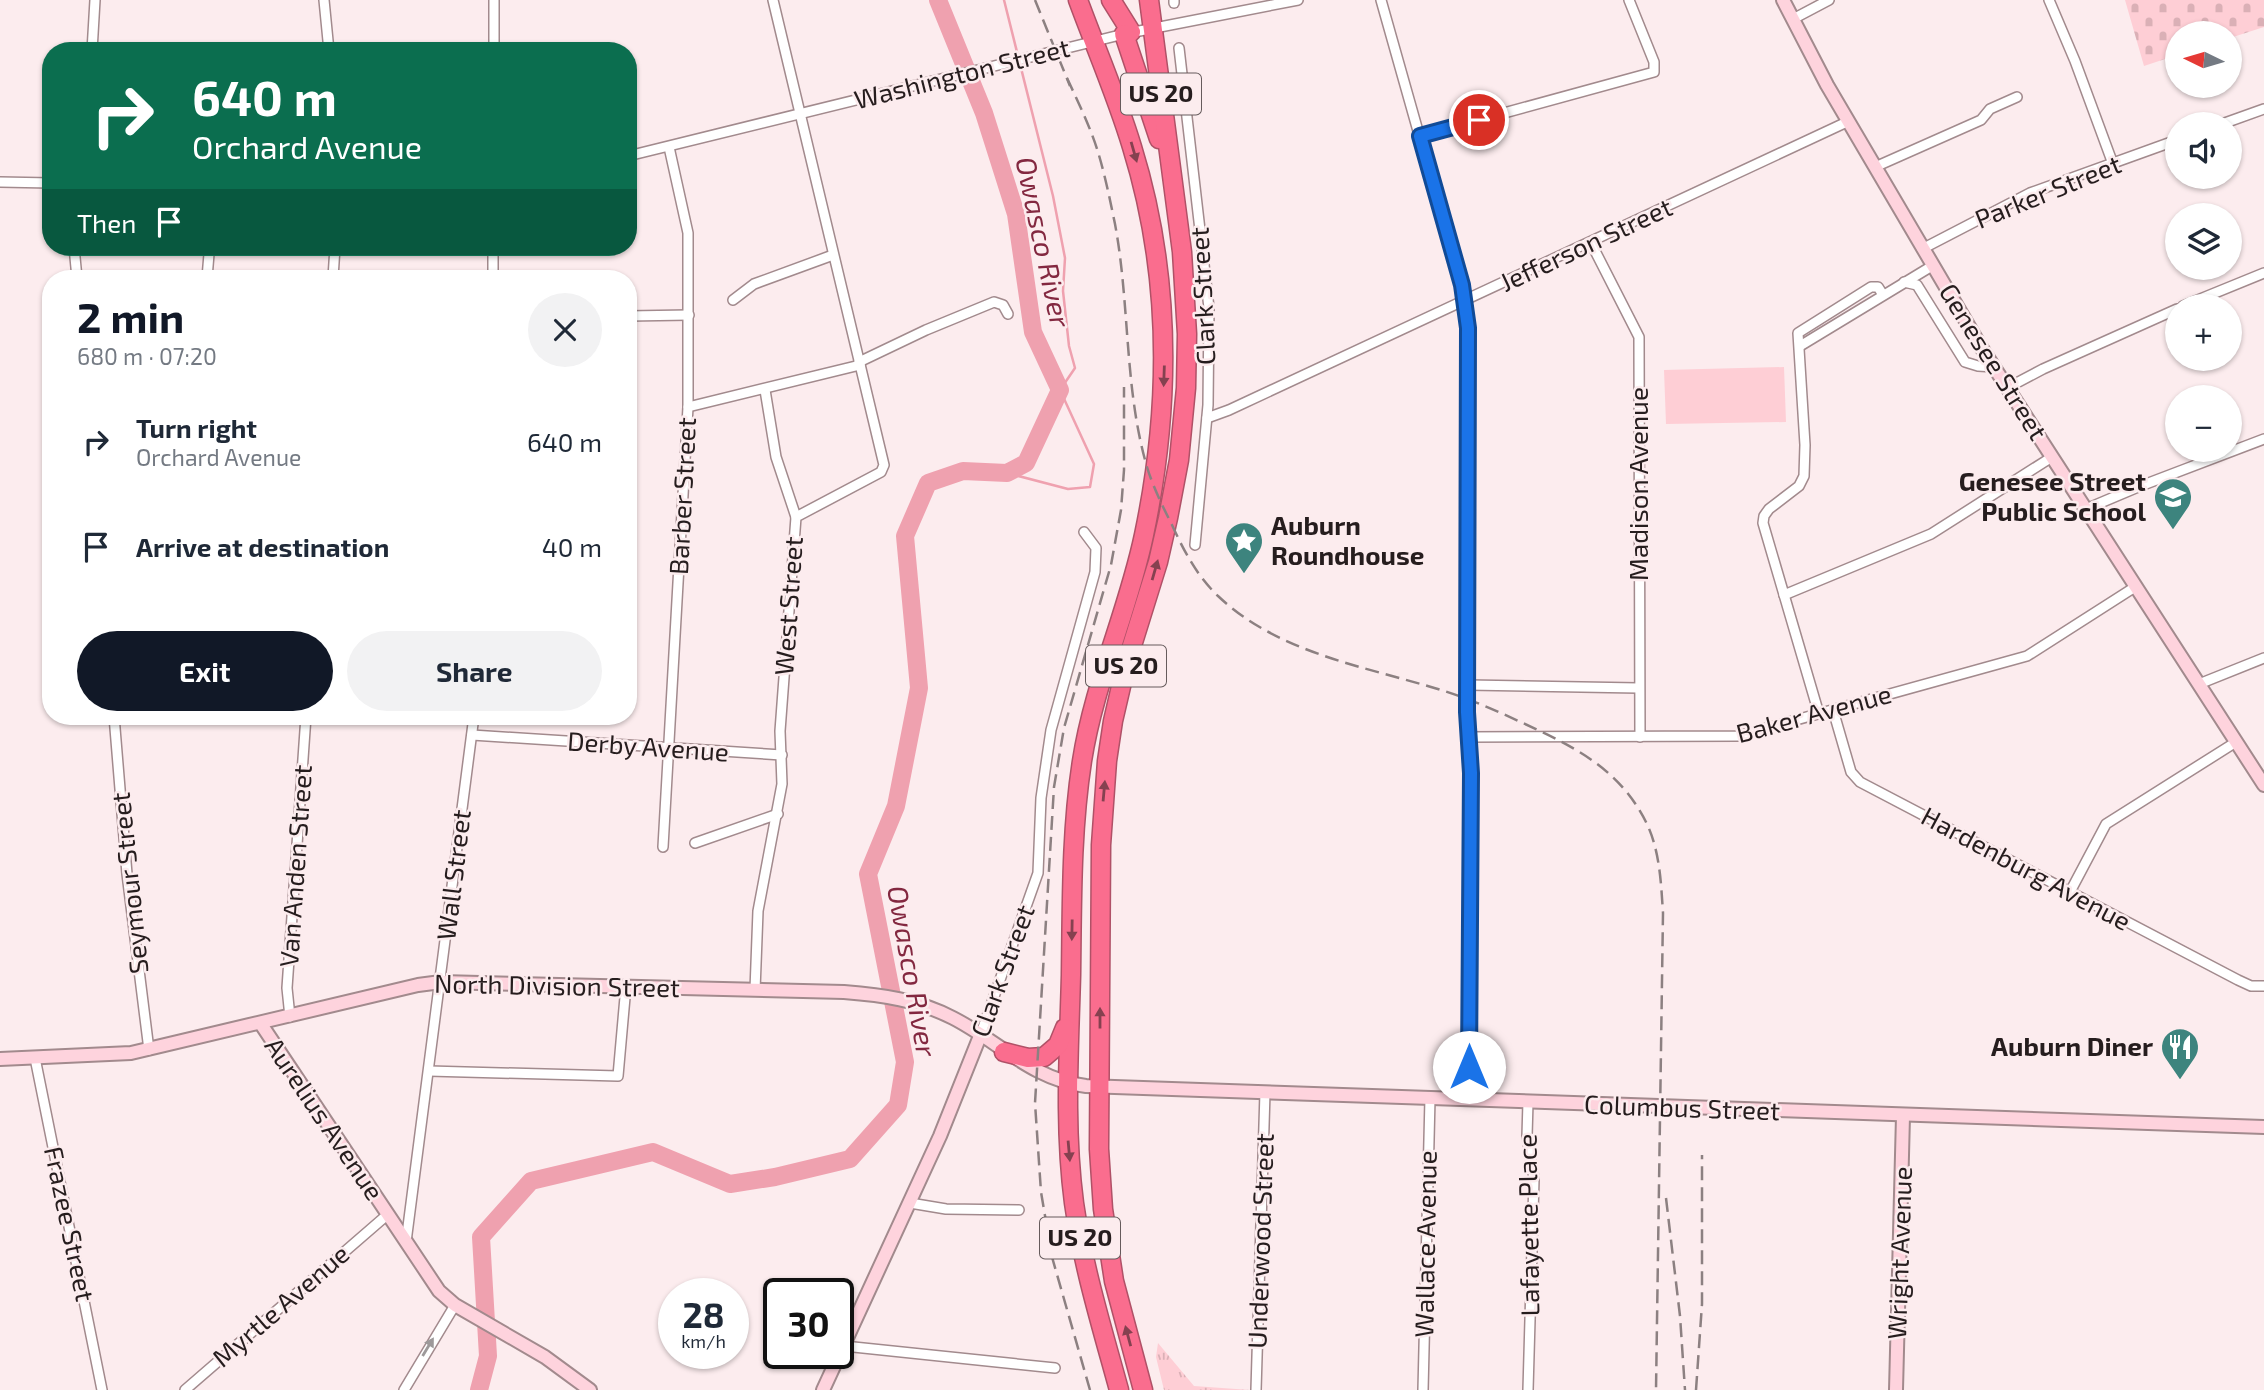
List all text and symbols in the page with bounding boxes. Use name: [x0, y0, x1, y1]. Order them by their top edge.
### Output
north arrow: [2165, 21, 2242, 98]
map controls: [2165, 21, 2242, 462]
street label: Washington Street: [851, 31, 1073, 114]
text: 640 m: [192, 67, 337, 126]
icon: right: [77, 70, 168, 161]
road number: US 20: [1121, 74, 1201, 114]
pin: [1449, 90, 1509, 150]
icon: arrive: [1460, 101, 1498, 139]
button: sound: [2165, 112, 2242, 189]
text: Orchard Avenue: [192, 127, 422, 165]
one-way arrow: [1129, 142, 1139, 163]
street label: Parker Street: [1970, 147, 2125, 234]
water label: Owasco River: [1009, 154, 1079, 331]
street label: Jefferson Street: [1494, 190, 1677, 297]
icon: arrive: [150, 203, 188, 241]
button: layers: [2165, 203, 2242, 280]
text: Then: [77, 207, 136, 238]
street label: Clark Street: [1182, 226, 1221, 366]
street label: Genesee Street: [1934, 277, 2055, 445]
text: 2 min: [77, 291, 184, 341]
button: close: [528, 293, 602, 367]
button: +: [2165, 294, 2242, 371]
text: 680 m · 07:20: [77, 342, 217, 370]
one-way arrow: [1158, 366, 1170, 388]
button: −: [2165, 385, 2242, 462]
street label: Madison Avenue: [1622, 387, 1653, 581]
text: Turn right: [136, 412, 257, 443]
street label: Barber Street: [662, 416, 701, 575]
icon: right: [77, 423, 115, 461]
text: 640 m: [527, 426, 602, 457]
text: Orchard Avenue: [136, 443, 301, 471]
place label: Genesee Street Public School: [1959, 465, 2146, 526]
school or university icon: Genesee Street Public School: [2152, 476, 2194, 531]
place label: Auburn Roundhouse: [1271, 509, 1424, 570]
place icon: Auburn Roundhouse: [1223, 520, 1265, 575]
icon: arrive: [77, 528, 115, 566]
text: Arrive at destination: [136, 531, 389, 562]
text: 40 m: [542, 531, 602, 562]
street label: West Street: [767, 535, 808, 676]
one-way arrow: [1151, 559, 1161, 580]
button: Exit: [77, 631, 333, 711]
button: Share: [347, 631, 602, 711]
road number: US 20: [1086, 646, 1166, 686]
street label: Baker Avenue: [1733, 677, 1895, 748]
street label: Derby Avenue: [566, 724, 730, 767]
street label: Van Anden Street: [272, 763, 317, 968]
one-way arrow: [1099, 779, 1110, 801]
street label: Seymour Street: [104, 791, 153, 976]
street label: Hardenburg Avenue: [1917, 799, 2137, 936]
street label: Wall Street: [429, 808, 476, 942]
water label: Owasco River: [881, 883, 945, 1060]
street label: Clark Street: [963, 900, 1040, 1041]
one-way arrow: [1066, 919, 1077, 941]
street label: North Division Street: [434, 967, 680, 1002]
one-way arrow: [1094, 1007, 1106, 1029]
restaurant icon: Auburn Diner: [2159, 1026, 2201, 1081]
position arrow: [1432, 1030, 1506, 1104]
place label: Auburn Diner: [1991, 1030, 2153, 1061]
street label: Aurelius Avenue: [259, 1031, 391, 1205]
street label: Columbus Street: [1584, 1088, 1781, 1125]
street label: Underwood Street: [1240, 1133, 1279, 1349]
street label: Lafayette Place: [1510, 1133, 1545, 1317]
one-way arrow: [1064, 1140, 1075, 1162]
street label: Frazee Street: [39, 1143, 102, 1304]
street label: Wallace Avenue: [1407, 1150, 1442, 1338]
street label: Wright Avenue: [1880, 1166, 1917, 1340]
road number: US 20: [1040, 1218, 1120, 1258]
street label: Myrtle Avenue: [205, 1237, 355, 1373]
speed limit sign: 30: [763, 1278, 854, 1369]
text: 28: [682, 1293, 725, 1335]
one-way arrow: [1122, 1324, 1133, 1346]
text: km/h: [681, 1330, 726, 1352]
one-way arrow: [422, 1337, 435, 1356]

